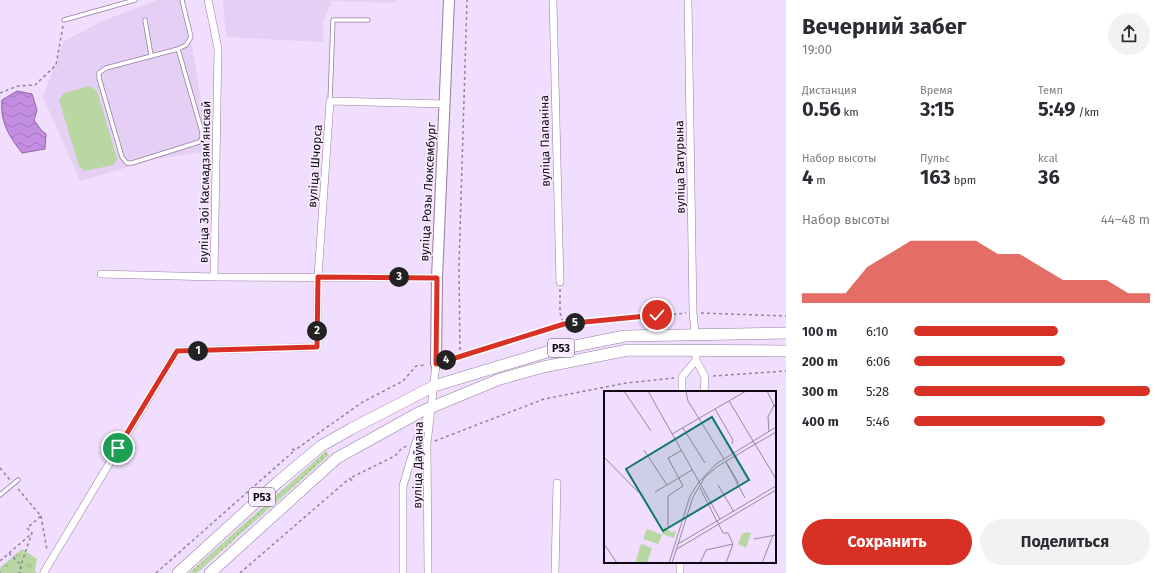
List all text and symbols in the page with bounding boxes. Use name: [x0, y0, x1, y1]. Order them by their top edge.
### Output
text: Вечерний забег: [802, 13, 966, 40]
button: share: [1108, 13, 1150, 55]
text: 19:00: [802, 42, 832, 57]
text: Дистанция: [802, 84, 857, 97]
text: Время: [920, 84, 953, 97]
text: Темп: [1038, 84, 1063, 97]
street label: вуліца Папаніна: [537, 95, 553, 187]
text: 0.56: [802, 97, 841, 121]
text: 3:15: [920, 97, 955, 121]
text: 5:49: [1038, 97, 1076, 121]
street label: вуліца Зоі Касмадзямʼянскай: [197, 101, 213, 263]
text: km: [841, 106, 859, 119]
text: /km: [1076, 106, 1099, 119]
street label: вуліца Батурына: [672, 120, 688, 214]
street label: вуліца Розы Люксембург: [417, 121, 439, 262]
street label: вуліца Шчорса: [305, 124, 325, 208]
text: Набор высоты: [802, 152, 876, 165]
text: Пульс: [920, 152, 950, 165]
text: kcal: [1038, 152, 1058, 165]
text: 4: [802, 165, 813, 189]
text: 163: [920, 165, 951, 189]
text: 36: [1038, 165, 1060, 189]
text: m: [813, 174, 826, 187]
text: bpm: [951, 174, 976, 187]
text: Набор высоты: [802, 212, 890, 227]
text: 44–48 m: [1101, 212, 1150, 227]
pin: 3: [389, 267, 409, 287]
text: 3: [396, 270, 402, 283]
pin: [640, 298, 674, 332]
icon: check: [646, 304, 668, 326]
pin: 5: [565, 313, 585, 333]
text: 5: [572, 316, 578, 329]
pin: 2: [307, 321, 327, 341]
text: 2: [314, 324, 320, 337]
text: 100 m: [802, 324, 837, 339]
text: 6:10: [866, 324, 888, 339]
road number: Р53: [548, 339, 574, 357]
pin: 1: [188, 341, 208, 361]
text: 1: [195, 344, 201, 357]
pin: 4: [436, 350, 456, 370]
text: 4: [443, 353, 449, 366]
text: 200 m: [802, 354, 838, 369]
text: 6:06: [866, 354, 890, 369]
text: 300 m: [802, 384, 838, 399]
text: 5:28: [866, 384, 889, 399]
inset map: [604, 391, 776, 563]
text: 400 m: [802, 414, 839, 429]
text: 5:46: [866, 414, 889, 429]
street label: вуліца Даўмана: [410, 421, 426, 509]
pin: [101, 431, 135, 465]
icon: arrive: [107, 437, 129, 459]
road number: Р53: [249, 488, 275, 506]
button: Сохранить: [802, 519, 972, 565]
button: Поделиться: [980, 519, 1150, 565]

